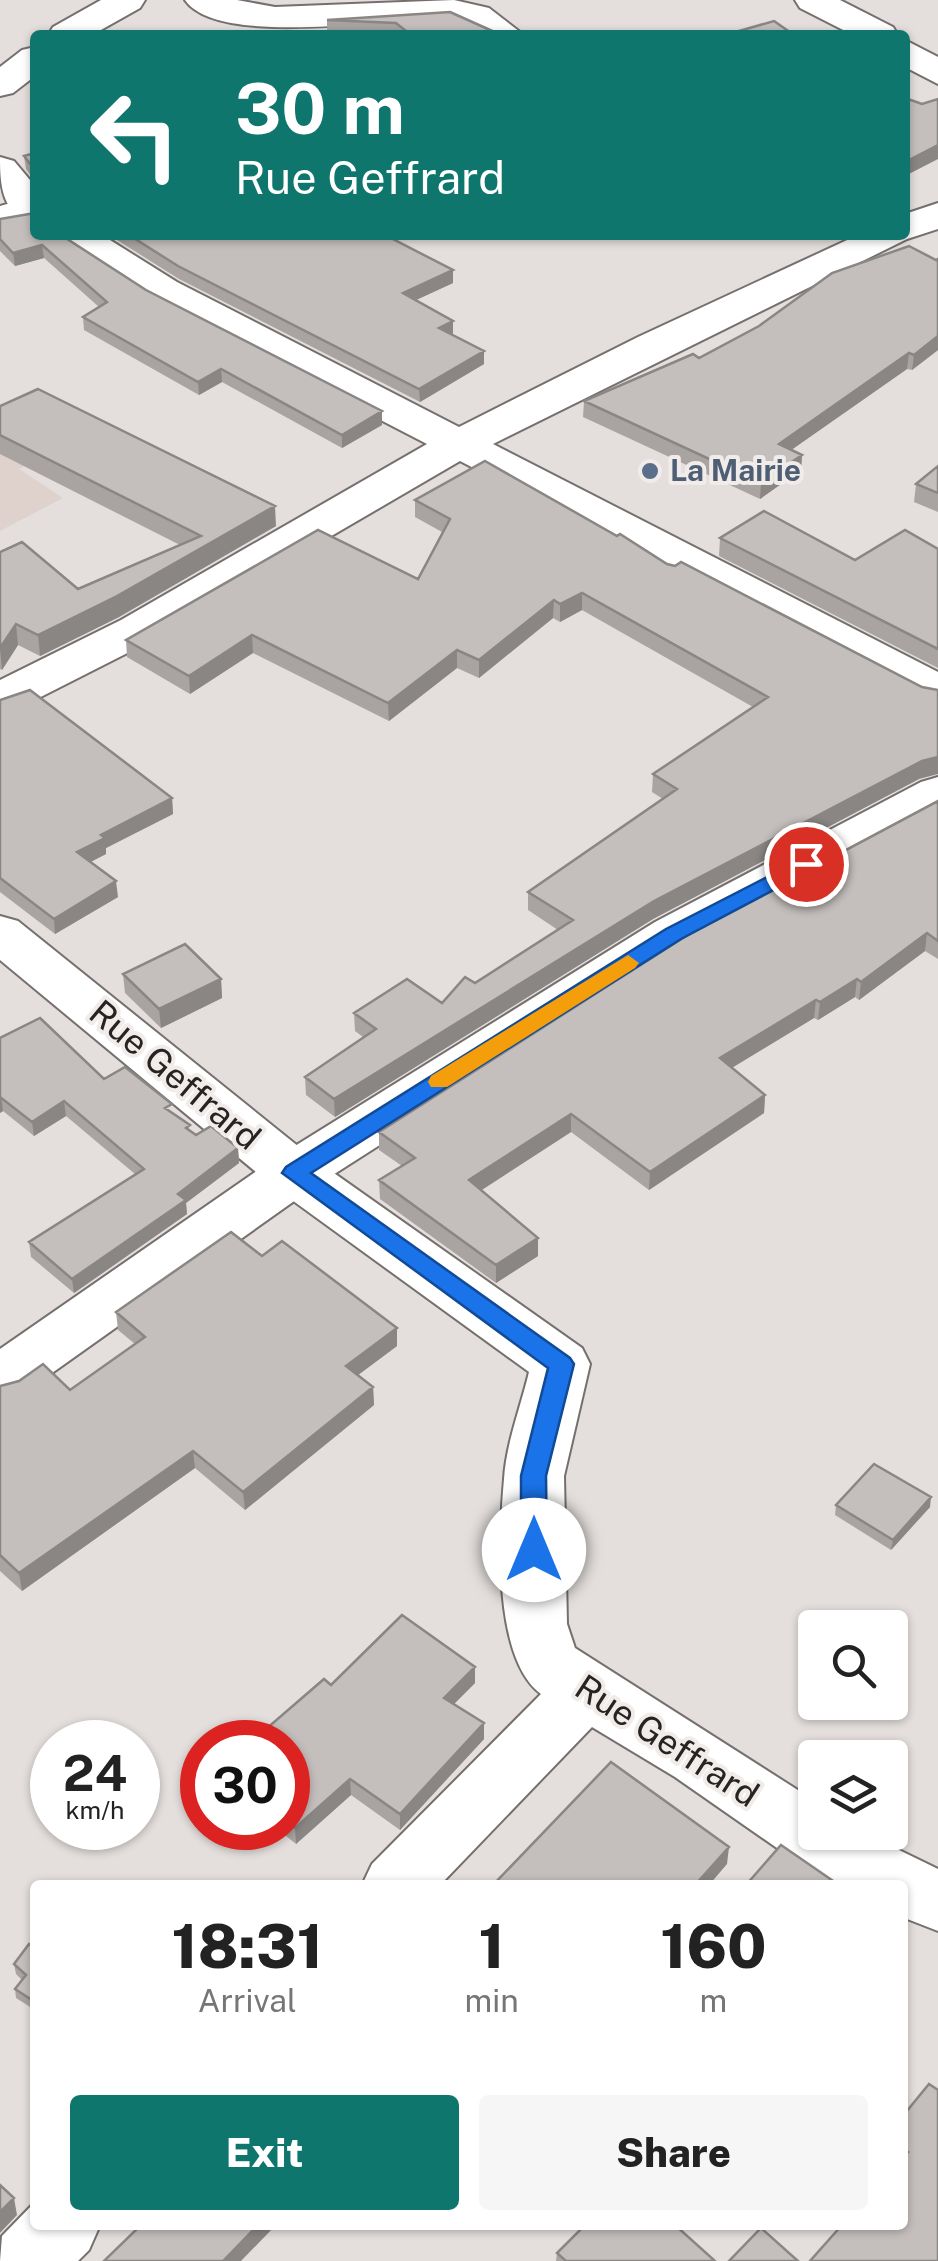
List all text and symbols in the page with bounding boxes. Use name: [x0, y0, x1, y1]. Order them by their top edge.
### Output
text: 30 m: [235, 67, 405, 150]
icon: left: [70, 70, 200, 200]
text: Rue Geffrard: [235, 151, 505, 204]
place label: La Mairie: [670, 452, 801, 488]
marker: La Mairie: [639, 460, 661, 482]
pin: [764, 822, 849, 907]
icon: arrive: [779, 837, 834, 892]
street label: Rue Geffrard: [82, 991, 269, 1158]
position arrow: [482, 1498, 586, 1602]
map controls: [798, 1610, 908, 1850]
button: search: [798, 1610, 908, 1720]
street label: Rue Geffrard: [568, 1666, 767, 1815]
speed limit sign: 30: [180, 1720, 310, 1850]
button: layers: [798, 1740, 908, 1850]
text: 24: [63, 1743, 127, 1802]
text: km/h: [66, 1795, 124, 1825]
text: 18:31: [171, 1911, 323, 1982]
text: 1: [479, 1911, 505, 1982]
text: 160: [660, 1911, 767, 1982]
text: Arrival: [198, 1982, 297, 2019]
text: min: [465, 1982, 519, 2019]
text: m: [700, 1982, 727, 2019]
button: Exit: [70, 2095, 459, 2210]
button: Share: [479, 2095, 868, 2210]

